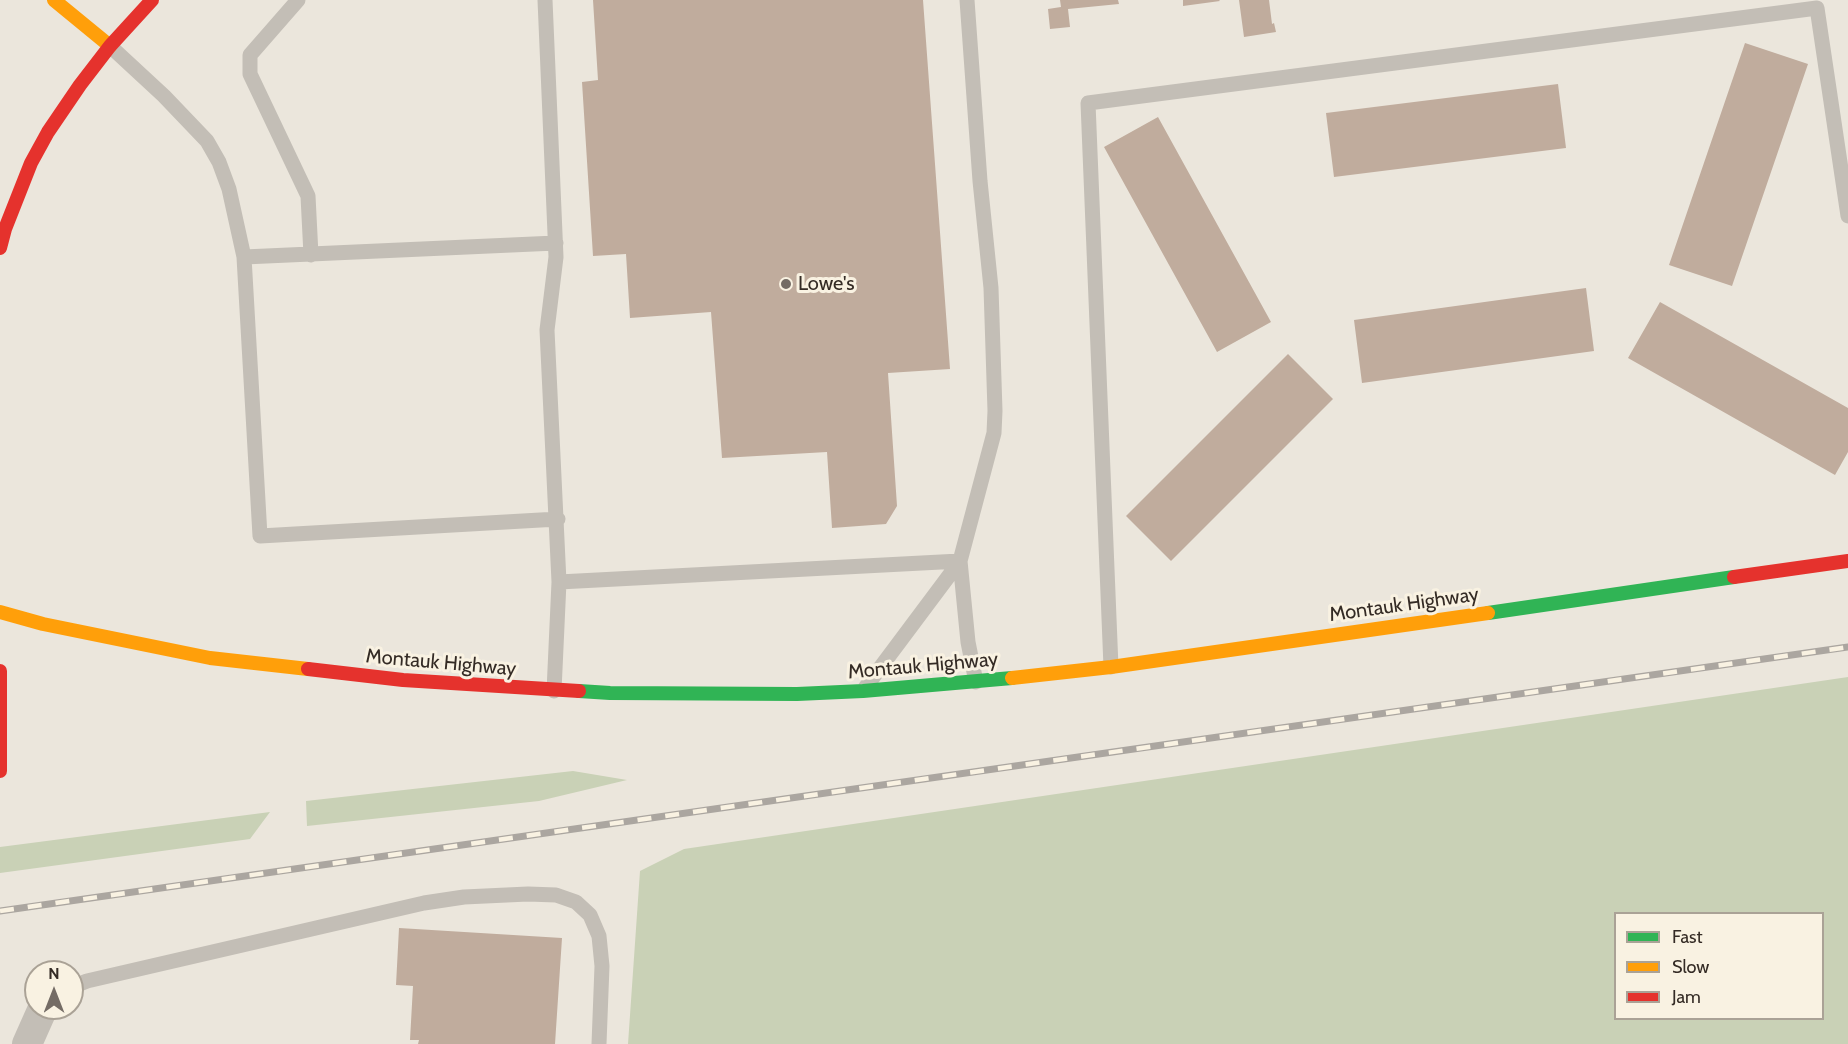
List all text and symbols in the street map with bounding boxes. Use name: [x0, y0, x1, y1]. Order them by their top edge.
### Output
place label: Lowe's: [798, 272, 855, 296]
marker: Lowe's: [779, 277, 793, 291]
street label: Montauk Highway: [1328, 583, 1480, 627]
street label: Montauk Highway: [365, 644, 517, 682]
street label: Montauk Highway: [847, 647, 999, 685]
legend: [1614, 912, 1824, 1020]
text: Fast: [1672, 926, 1703, 948]
text: Slow: [1672, 956, 1709, 978]
north arrow: [24, 960, 84, 1020]
text: N: [48, 964, 60, 983]
text: Jam: [1672, 986, 1701, 1008]

